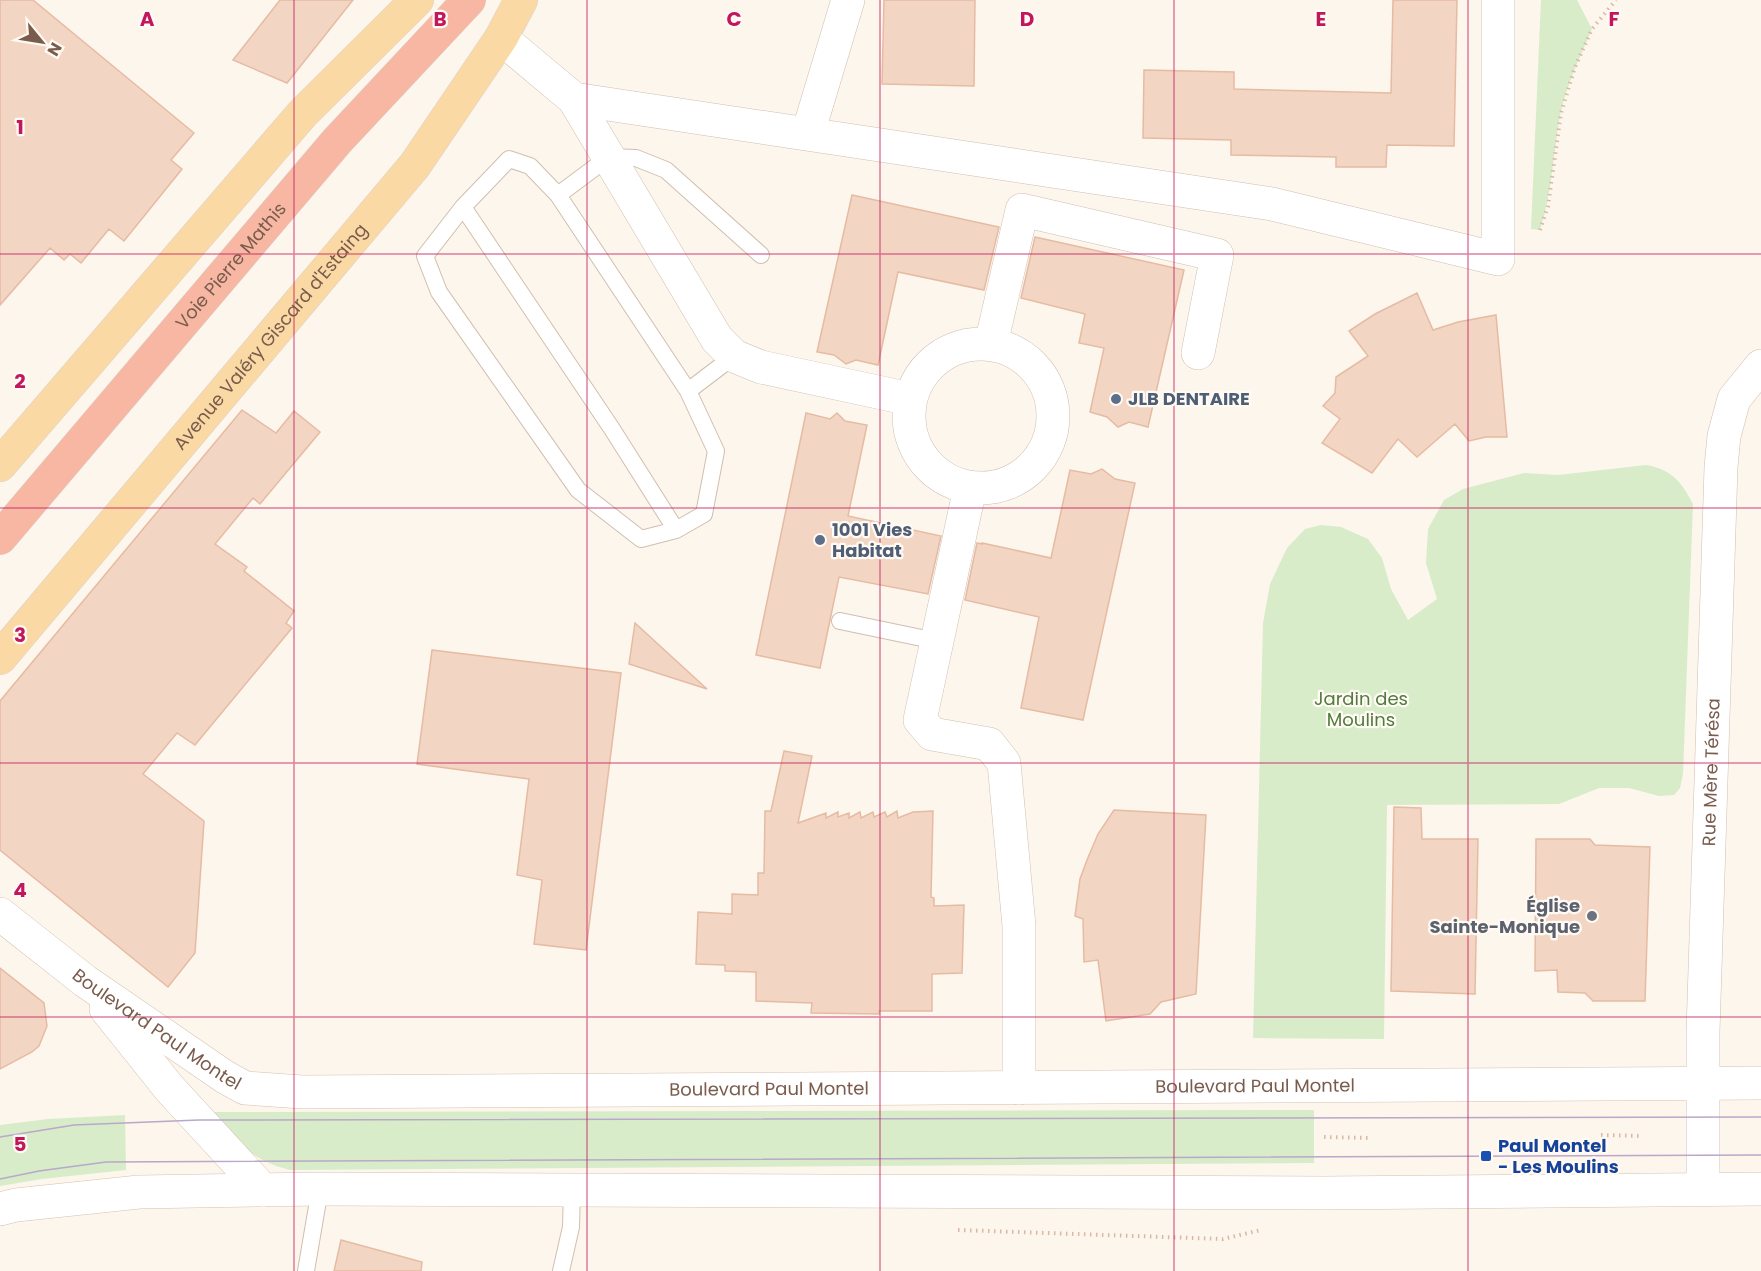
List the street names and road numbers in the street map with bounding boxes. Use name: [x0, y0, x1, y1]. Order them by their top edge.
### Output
street label: Voie Pierre Mathis: [170, 197, 292, 334]
street label: Avenue Valéry Giscard d'Estaing: [167, 218, 373, 455]
street label: Rue Mère Térésa: [1696, 698, 1726, 847]
street label: Boulevard Paul Montel: [67, 963, 246, 1096]
street label: Boulevard Paul Montel: [1155, 1073, 1355, 1099]
street label: Boulevard Paul Montel: [669, 1076, 869, 1102]

